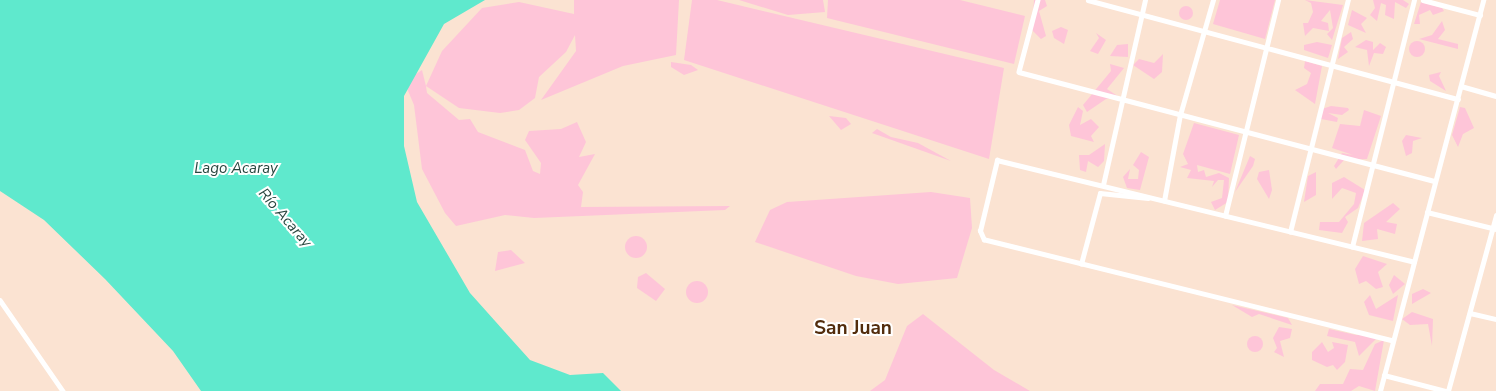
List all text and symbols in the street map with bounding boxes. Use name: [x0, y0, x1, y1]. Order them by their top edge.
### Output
water label: Lago Acaray: [194, 160, 278, 178]
water label: Río Acaray: [254, 185, 316, 251]
district label: San Juan: [814, 318, 892, 340]

